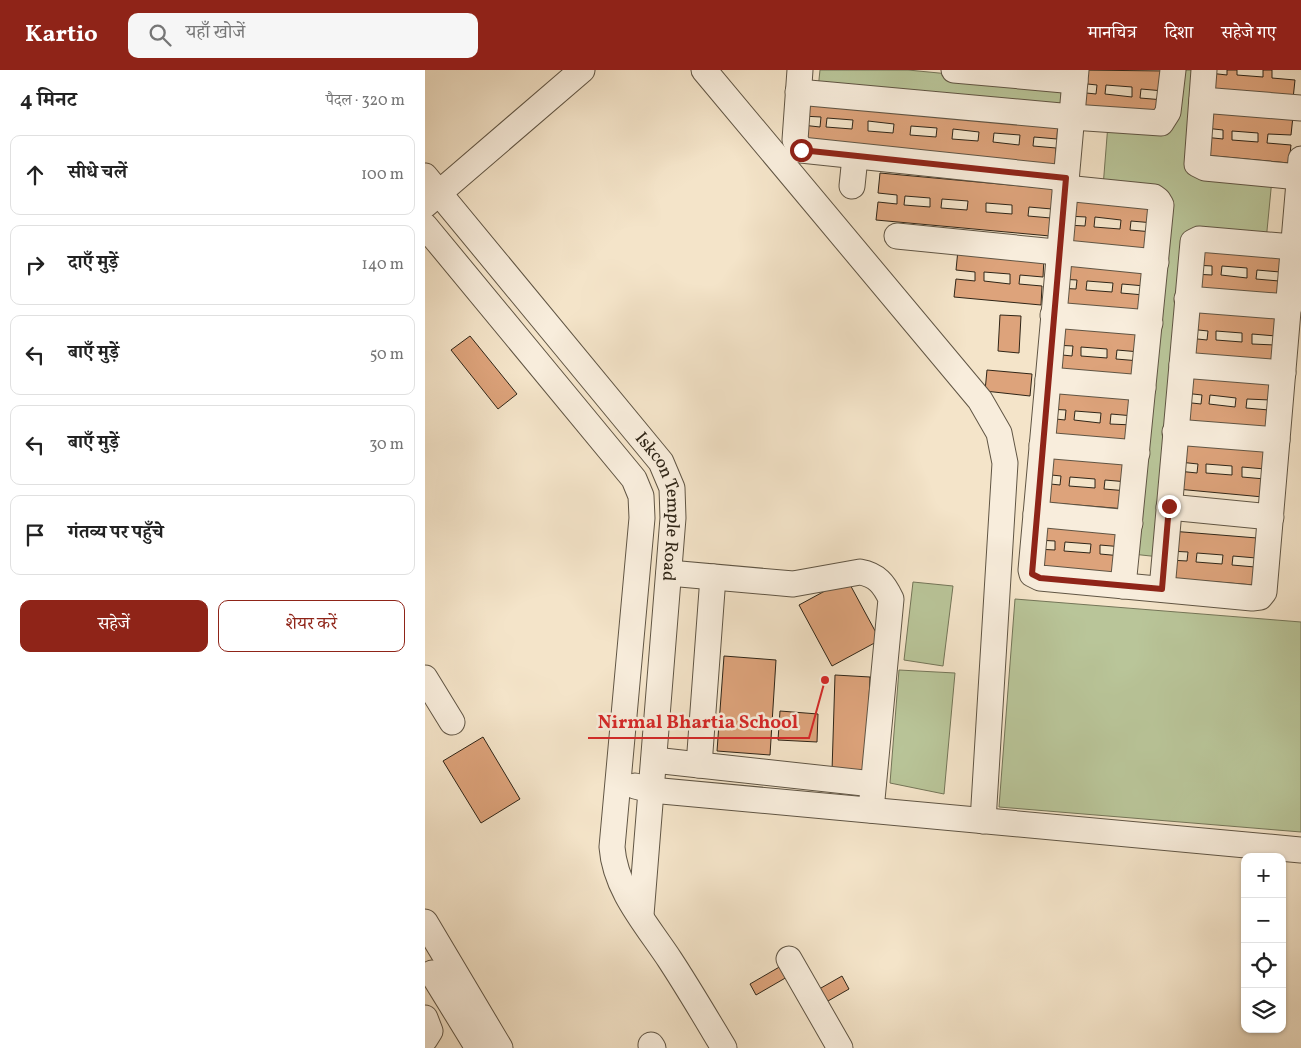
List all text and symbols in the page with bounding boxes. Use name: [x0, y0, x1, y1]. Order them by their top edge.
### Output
search box: [128, 13, 478, 58]
text: Kartio: [25, 18, 98, 52]
text: यहाँ खोजें: [186, 20, 245, 46]
icon: search: [146, 21, 174, 49]
text: मानचित्र: [1088, 21, 1137, 46]
text: दिशा: [1165, 21, 1193, 46]
text: सहेजे गए: [1221, 21, 1276, 46]
text: 4 मिनट: [20, 86, 77, 115]
text: पैदल · 320 m: [326, 90, 405, 112]
route start: [790, 139, 813, 162]
text: सीधे चलें: [68, 160, 127, 186]
icon: ahead: [21, 161, 49, 189]
text: 100 m: [361, 164, 404, 186]
text: दाएँ मुड़ें: [68, 250, 118, 276]
icon: right: [21, 251, 49, 279]
text: 140 m: [362, 254, 404, 276]
text: बाएँ मुड़ें: [68, 340, 119, 366]
icon: left: [21, 341, 49, 369]
text: 50 m: [370, 344, 404, 366]
street label: Iskcon Temple Road: [629, 427, 686, 582]
text: बाएँ मुड़ें: [68, 430, 119, 456]
icon: left: [21, 431, 49, 459]
text: 30 m: [369, 434, 404, 456]
route end: [1158, 495, 1181, 518]
text: गंतव्य पर पहुँचे: [68, 520, 163, 546]
icon: arrive: [21, 521, 49, 549]
button: सहेजें: [20, 600, 208, 652]
button: शेयर करें: [218, 600, 405, 652]
callout: Nirmal Bhartia School: [588, 704, 809, 738]
text: Nirmal Bhartia School: [598, 710, 798, 736]
map controls: [1241, 853, 1286, 1033]
button: +: [1241, 853, 1286, 898]
button: −: [1241, 898, 1286, 943]
button: locate: [1241, 943, 1286, 988]
button: layers: [1241, 988, 1286, 1033]

